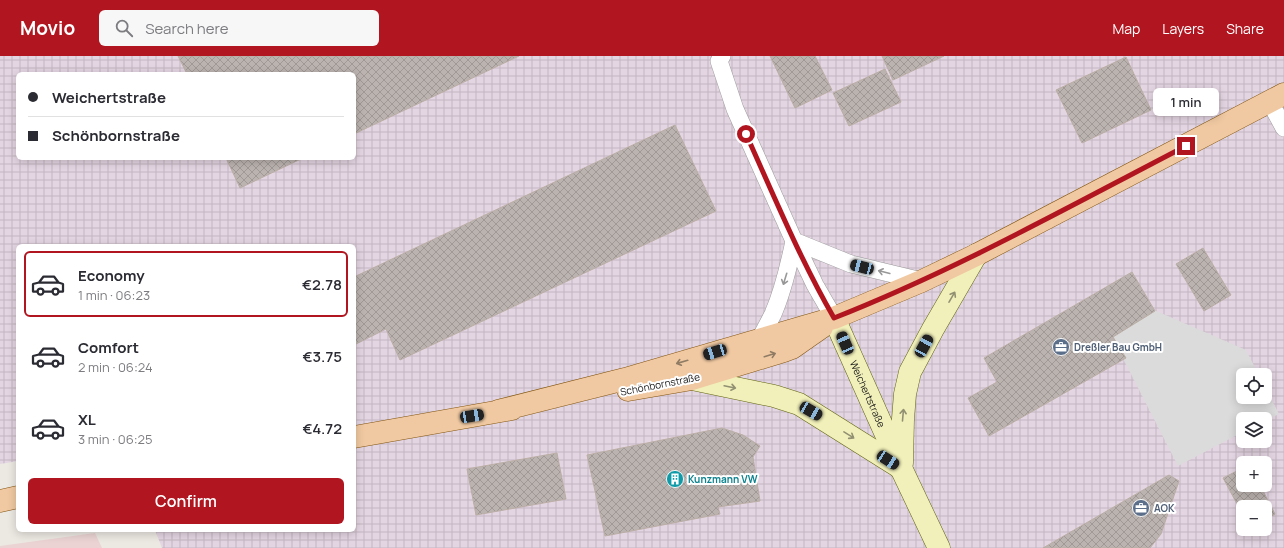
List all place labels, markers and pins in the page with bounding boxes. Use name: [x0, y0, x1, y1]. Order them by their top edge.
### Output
office icon: Dreßler Bau GmbH: [1051, 337, 1071, 357]
place label: Dreßler Bau GmbH: [1074, 340, 1162, 354]
building icon: Kunzmann VW: [665, 469, 685, 489]
place label: Kunzmann VW: [688, 472, 758, 486]
office icon: AOK: [1131, 498, 1151, 518]
place label: AOK: [1154, 501, 1175, 515]

